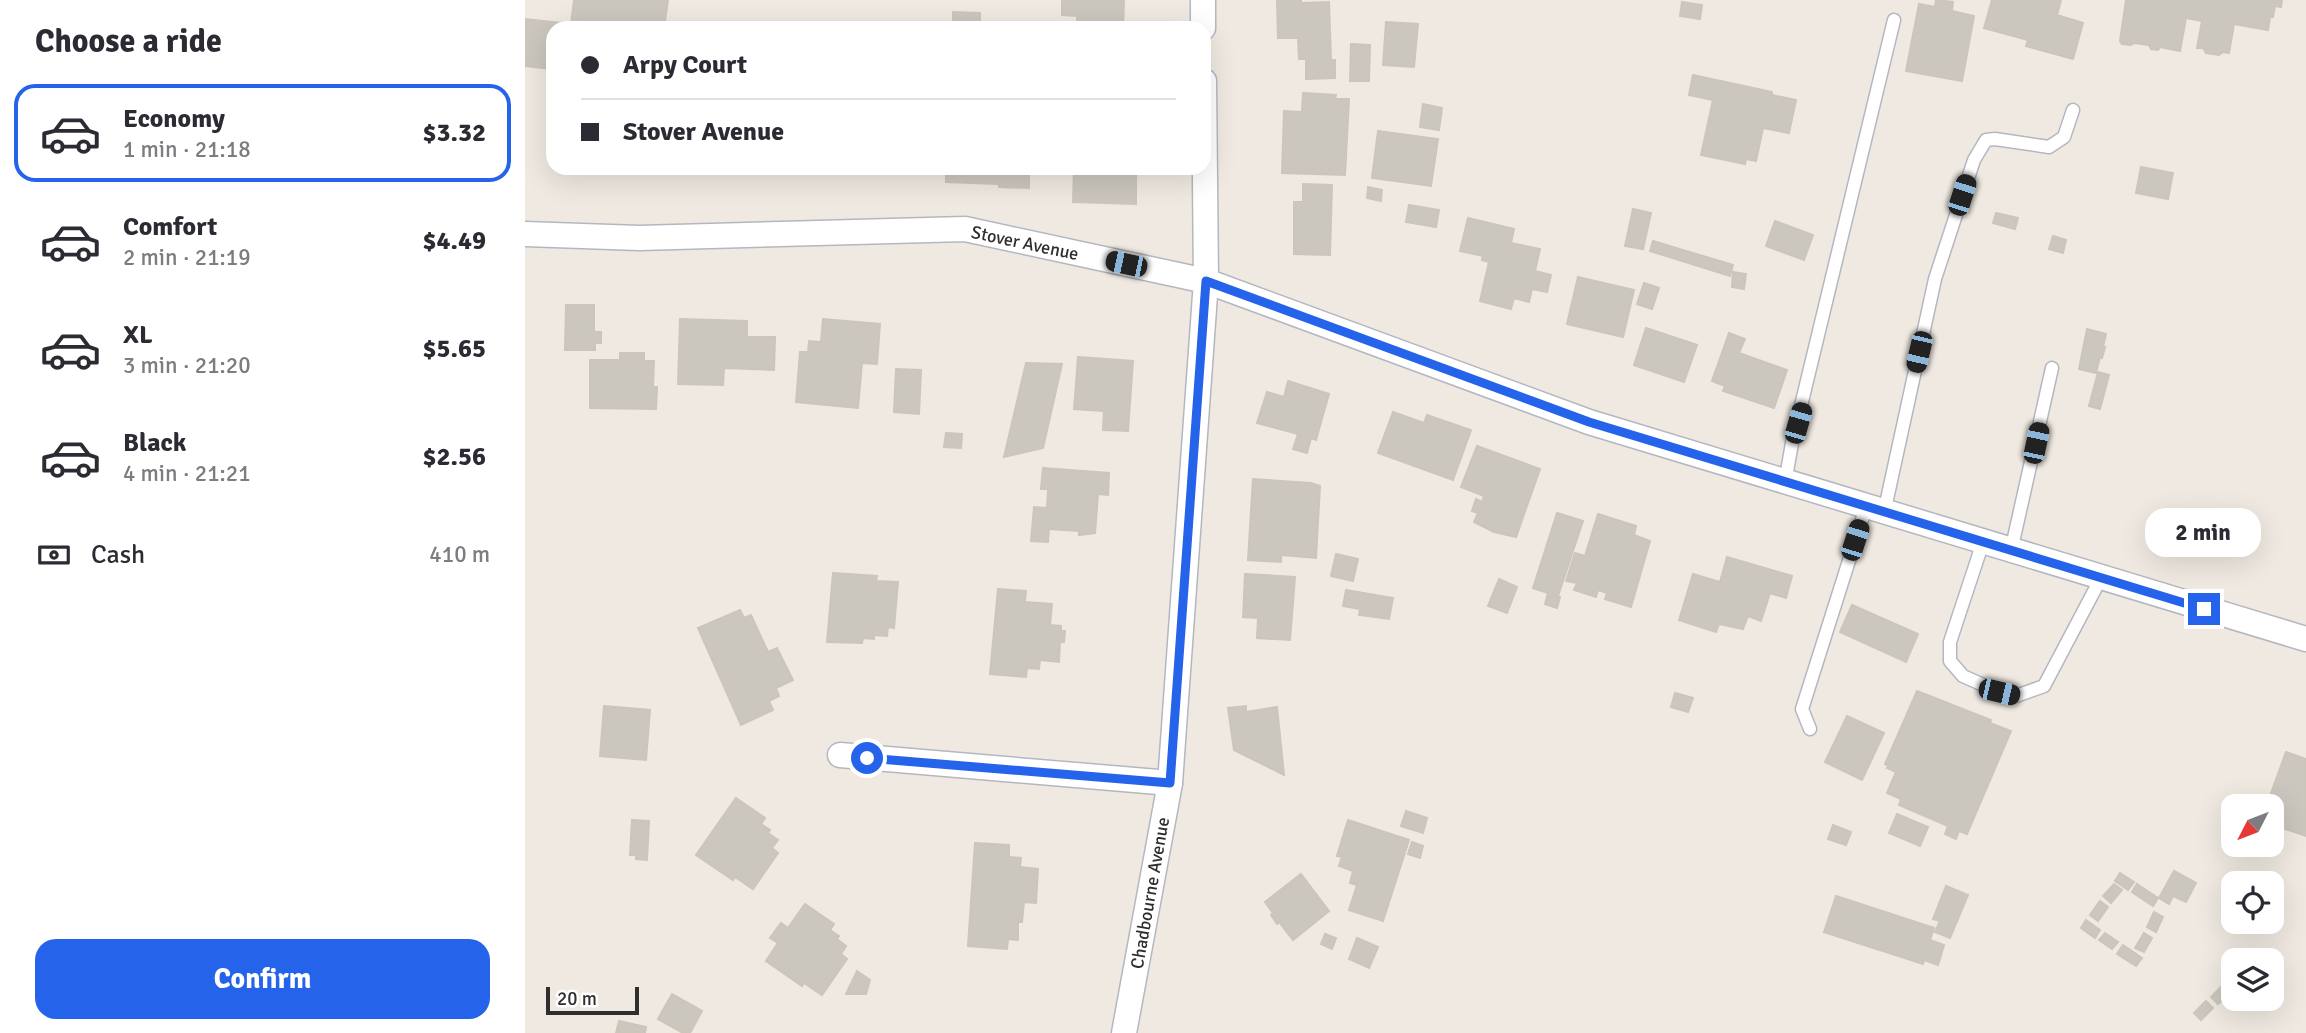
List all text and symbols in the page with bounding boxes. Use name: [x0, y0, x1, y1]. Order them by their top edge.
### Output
text: Choose a ride: [35, 22, 222, 61]
text: Arpy Court: [623, 49, 747, 81]
icon: car: [39, 102, 102, 165]
text: Economy: [123, 103, 225, 135]
text: Stover Avenue: [623, 116, 784, 148]
text: $3.32: [422, 117, 486, 149]
text: 1 min · 21:18: [123, 135, 251, 164]
car: [1946, 172, 1979, 218]
icon: car: [39, 210, 102, 273]
text: Comfort: [123, 211, 217, 243]
street label: Stover Avenue: [969, 221, 1081, 265]
text: $4.49: [422, 225, 486, 257]
text: 2 min · 21:19: [123, 243, 251, 272]
car: [1104, 249, 1149, 279]
icon: car: [39, 318, 102, 381]
text: XL: [123, 319, 153, 351]
car: [1905, 329, 1934, 375]
text: $5.65: [422, 333, 486, 365]
text: 3 min · 21:20: [123, 351, 251, 380]
car: [1783, 400, 1814, 446]
car: [2022, 420, 2051, 466]
icon: car: [39, 426, 102, 489]
text: Black: [123, 427, 186, 459]
text: $2.56: [422, 441, 486, 473]
text: 4 min · 21:21: [123, 459, 251, 488]
callout: 2 min: [2146, 508, 2262, 556]
car: [1839, 517, 1872, 563]
text: 2 min: [2175, 518, 2231, 547]
icon: cash: [35, 536, 73, 574]
text: Cash: [91, 539, 145, 571]
text: 410 m: [429, 540, 490, 569]
route end: [2188, 593, 2220, 625]
car: [1977, 677, 2022, 707]
route start: [851, 742, 883, 774]
north arrow: [2221, 794, 2284, 858]
map controls: [2221, 794, 2284, 1011]
street label: Chadbourne Avenue: [1126, 815, 1174, 971]
button: locate: [2221, 871, 2284, 934]
button: Confirm: [35, 939, 490, 1019]
button: layers: [2221, 948, 2284, 1011]
scale bar: [546, 984, 639, 1016]
text: 20 m: [557, 987, 597, 1011]

